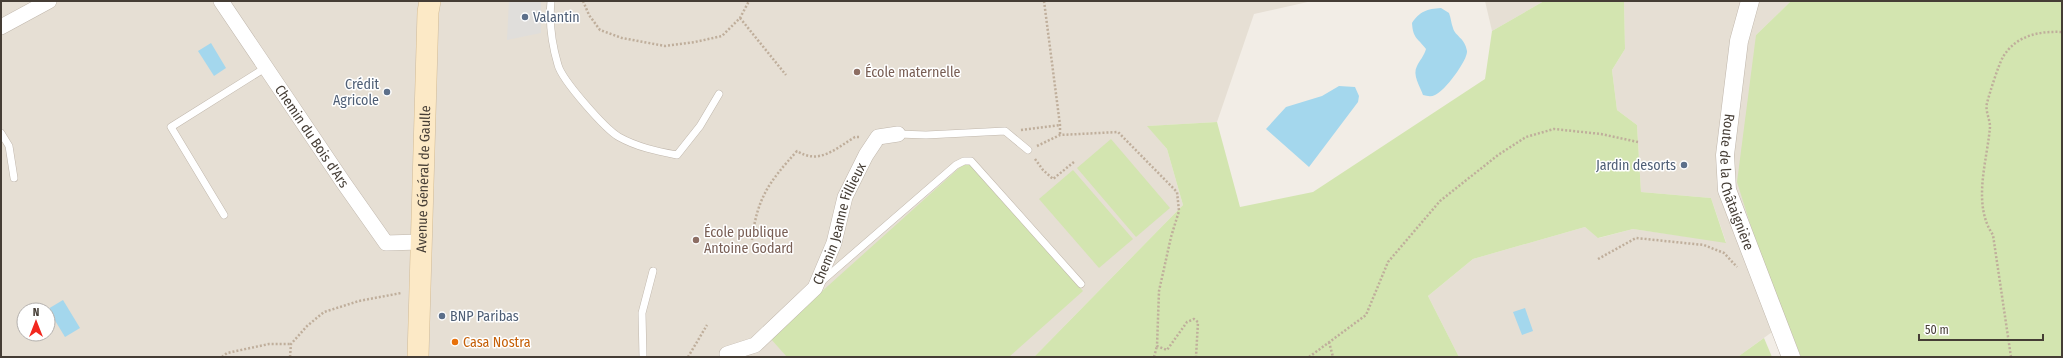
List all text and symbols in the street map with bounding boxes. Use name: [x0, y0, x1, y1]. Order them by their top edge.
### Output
place label: Valantin: [533, 9, 580, 26]
marker: Valantin: [520, 12, 530, 22]
place label: École maternelle: [865, 63, 961, 81]
marker: École maternelle: [852, 67, 862, 77]
place label: Crédit Agricole: [333, 76, 379, 109]
street label: Chemin du Bois d'Ars: [271, 82, 353, 191]
marker: Crédit Agricole: [382, 87, 392, 97]
street label: Avenue Général de Gaulle: [413, 105, 434, 253]
street label: Route de la Châtaignière: [1716, 113, 1758, 253]
place label: Jardin desorts: [1596, 157, 1676, 174]
street label: Chemin Jeanne Fillieux: [809, 159, 870, 287]
marker: Jardin desorts: [1679, 160, 1689, 170]
place label: École publique Antoine Godard: [704, 223, 793, 257]
marker: École publique Antoine Godard: [691, 235, 701, 245]
north arrow: [16, 302, 56, 342]
text: N: [33, 306, 39, 319]
place label: BNP Paribas: [450, 308, 519, 325]
marker: BNP Paribas: [437, 311, 447, 321]
scale bar: [1919, 316, 2043, 342]
text: 50 m: [1925, 323, 1949, 337]
place label: Casa Nostra: [463, 334, 531, 351]
marker: Casa Nostra: [450, 337, 460, 347]

